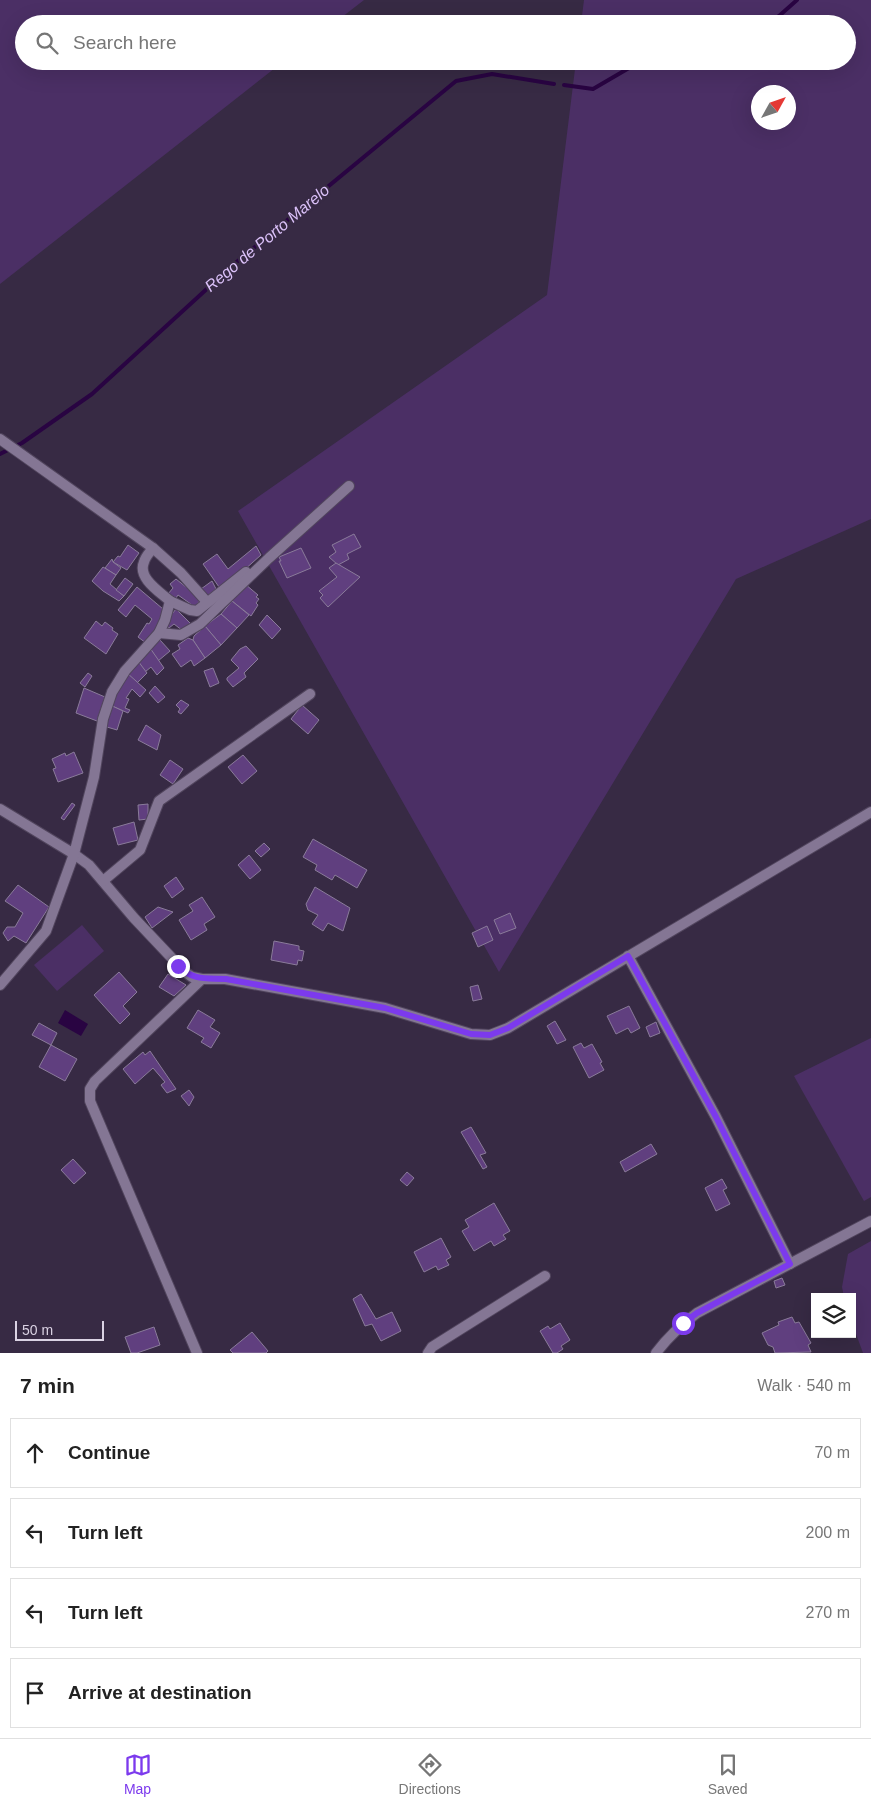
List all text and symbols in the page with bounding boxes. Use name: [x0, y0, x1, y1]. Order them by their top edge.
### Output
search box: [15, 15, 856, 70]
icon: search: [33, 29, 61, 57]
text: Search here: [73, 32, 177, 53]
north arrow: [751, 85, 796, 130]
water label: Rego de Porto Marelo: [202, 181, 332, 295]
route end: [167, 955, 190, 978]
map controls: [811, 1293, 856, 1338]
button: layers: [811, 1293, 856, 1338]
route start: [672, 1312, 695, 1335]
scale bar: [15, 1318, 104, 1341]
text: 50 m: [22, 1322, 53, 1338]
text: 7 min: [20, 1374, 75, 1397]
text: Walk · 540 m: [757, 1377, 851, 1394]
icon: ahead: [21, 1439, 49, 1467]
text: Continue: [68, 1442, 150, 1463]
text: 70 m: [814, 1444, 850, 1461]
icon: left: [21, 1519, 49, 1547]
text: Turn left: [68, 1522, 143, 1543]
text: 200 m: [806, 1524, 850, 1541]
icon: left: [21, 1599, 49, 1627]
text: Turn left: [68, 1602, 143, 1623]
text: 270 m: [806, 1604, 850, 1621]
icon: arrive: [21, 1679, 49, 1707]
text: Arrive at destination: [68, 1682, 252, 1703]
tab: Map: [124, 1751, 152, 1797]
tab: Directions: [399, 1751, 461, 1797]
tab: Saved: [708, 1751, 747, 1797]

